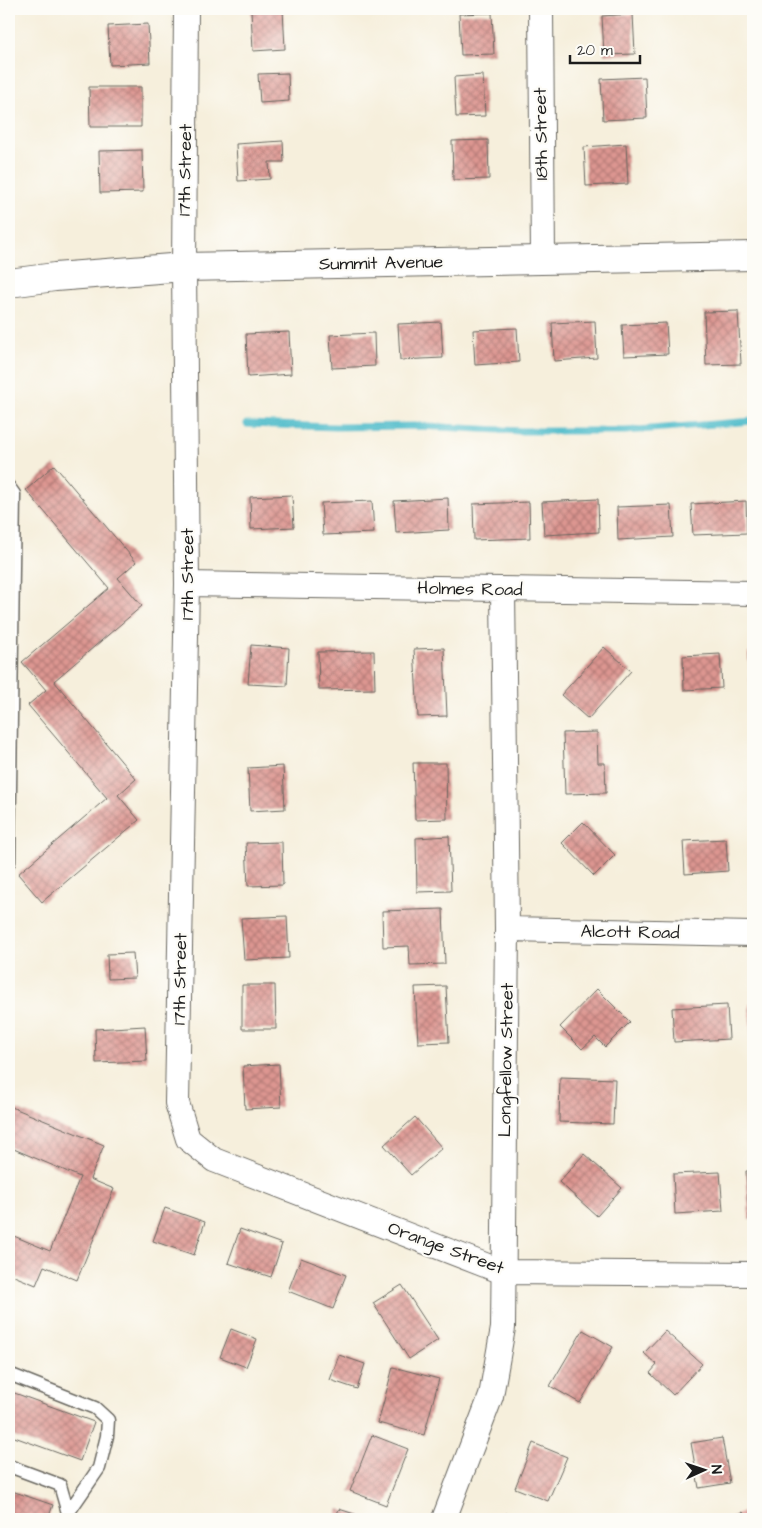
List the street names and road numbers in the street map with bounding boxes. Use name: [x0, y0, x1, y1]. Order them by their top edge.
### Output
street label: 18th Street: [528, 87, 554, 181]
street label: 17th Street: [172, 123, 198, 216]
street label: Summit Avenue: [319, 249, 444, 277]
street label: 17th Street: [175, 527, 200, 620]
street label: Holmes Road: [417, 576, 523, 602]
street label: Alcott Road: [580, 919, 680, 945]
street label: 17th Street: [167, 932, 193, 1025]
street label: Longfellow Street: [492, 982, 521, 1137]
street label: Orange Street: [384, 1215, 508, 1282]

